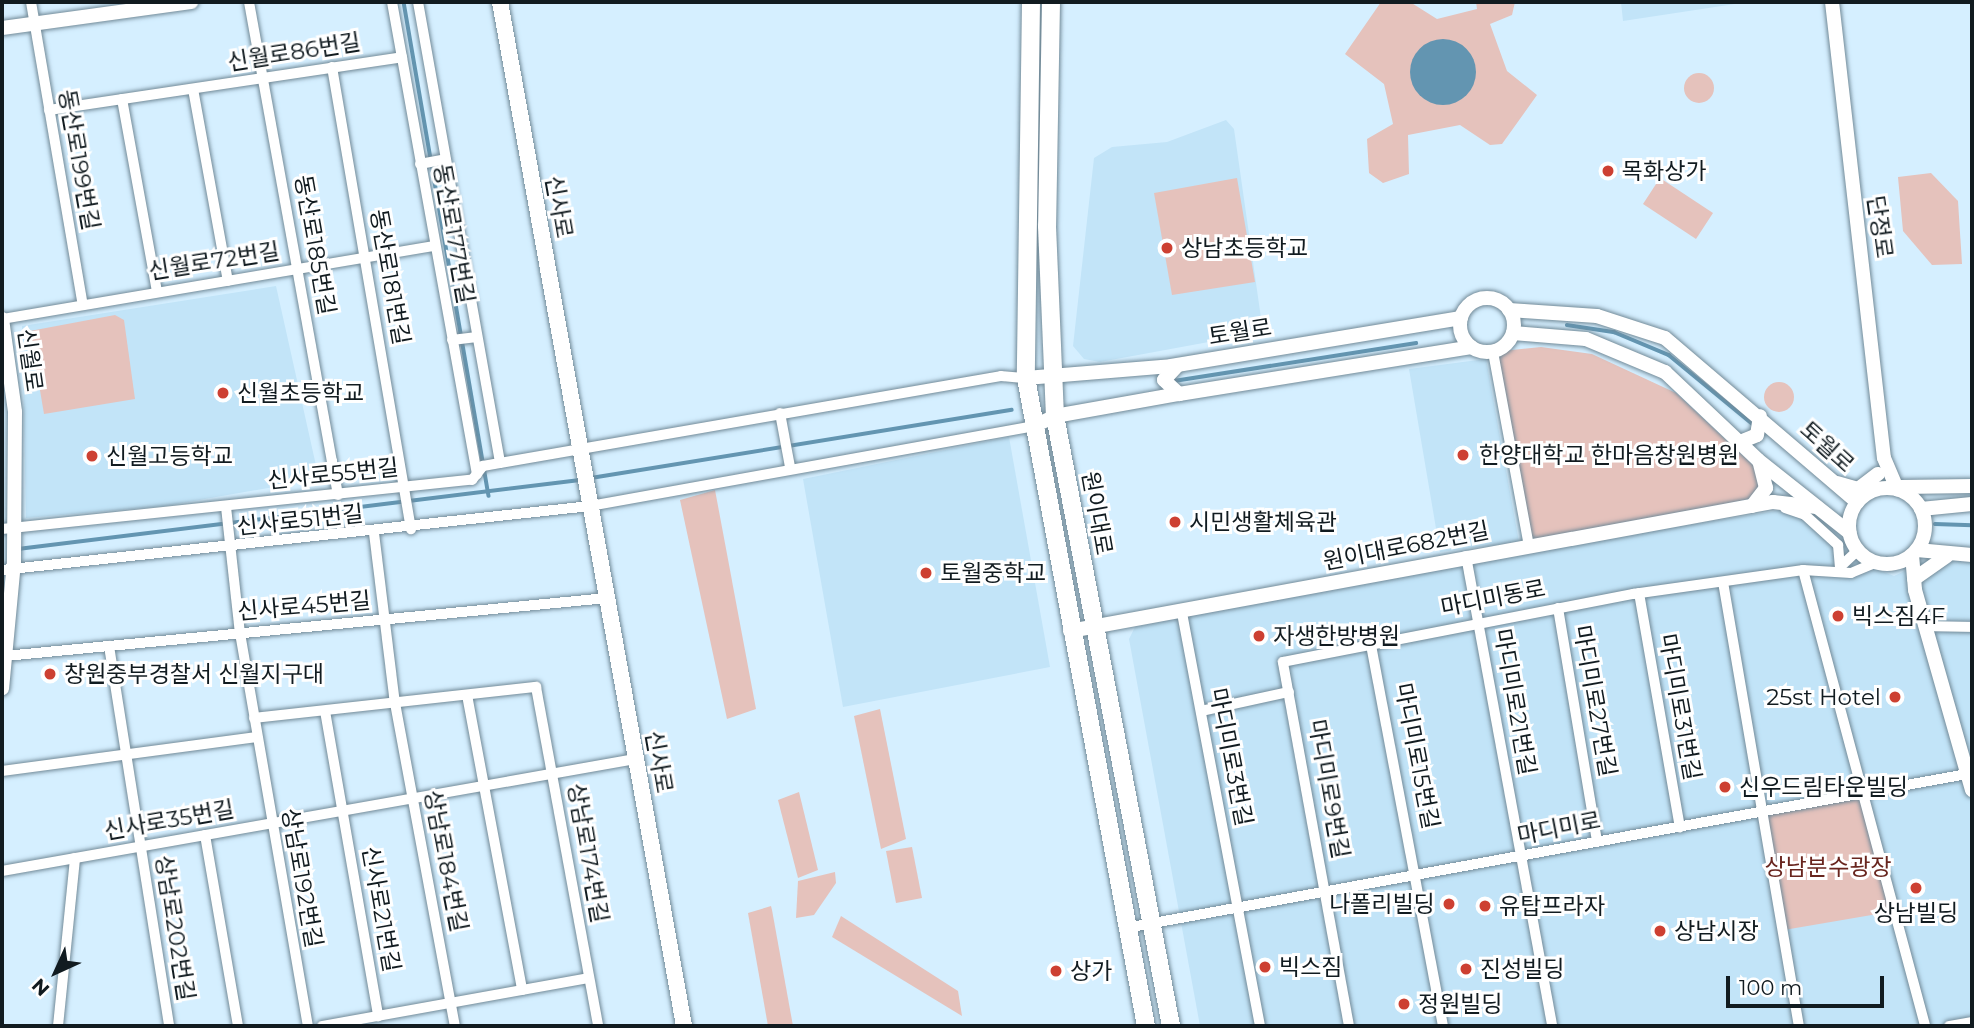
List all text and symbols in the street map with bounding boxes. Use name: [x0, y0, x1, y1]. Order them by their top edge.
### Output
street label: 신월로86번길: [225, 28, 363, 76]
street label: 동산로199번길: [53, 88, 105, 232]
place label: 목화상가: [1622, 157, 1707, 185]
street label: 동산로177번길: [428, 162, 480, 306]
marker: 목화상가: [1600, 163, 1616, 179]
street label: 동산로185번길: [289, 173, 341, 317]
street label: 신사로: [540, 173, 578, 241]
street label: 단정로: [1862, 194, 1898, 260]
street label: 동산로181번길: [365, 207, 415, 347]
place label: 상남초등학교: [1181, 234, 1308, 262]
street label: 신월로72번길: [146, 237, 282, 285]
marker: 상남초등학교: [1159, 240, 1175, 256]
street label: 토월로: [1206, 313, 1274, 351]
street label: 신월로: [12, 327, 48, 393]
place label: 신월초등학교: [237, 379, 364, 407]
marker: 신월초등학교: [215, 385, 231, 401]
street label: 토월로: [1794, 416, 1860, 478]
place label: 한양대학교 한마음창원병원: [1479, 441, 1739, 469]
place label: 신월고등학교: [106, 442, 233, 470]
marker: 한양대학교 한마음창원병원: [1453, 445, 1473, 465]
marker: 신월고등학교: [84, 448, 100, 464]
street label: 신사로55번길: [266, 453, 400, 495]
street label: 원이대로: [1076, 469, 1118, 557]
street label: 신사로51번길: [235, 500, 365, 540]
place label: 시민생활체육관: [1189, 508, 1337, 536]
marker: 시민생활체육관: [1167, 514, 1183, 530]
street label: 원이대로682번길: [1321, 516, 1491, 576]
place label: 토월중학교: [940, 559, 1046, 587]
marker: 토월중학교: [918, 565, 934, 581]
street label: 마디미동로: [1438, 574, 1548, 622]
street label: 신사로45번길: [236, 586, 372, 626]
place label: 빅스짐4F: [1852, 602, 1945, 630]
marker: 빅스짐4F: [1830, 608, 1846, 624]
place label: 자생한방병원: [1273, 622, 1400, 650]
street label: 마디미로27번길: [1568, 623, 1622, 779]
street label: 마디미로21번길: [1489, 627, 1541, 777]
marker: 자생한방병원: [1251, 628, 1267, 644]
street label: 마디미로31번길: [1654, 632, 1706, 782]
place label: 창원중부경찰서 신월지구대: [64, 660, 324, 688]
marker: 창원중부경찰서 신월지구대: [42, 666, 58, 682]
street label: 마디미로15번길: [1389, 681, 1445, 831]
place label: 25st Hotel: [1766, 683, 1881, 711]
street label: 마디미로3번길: [1204, 686, 1258, 828]
marker: 25st Hotel: [1887, 689, 1903, 705]
street label: 마디미로9번길: [1303, 717, 1355, 861]
street label: 신사로: [640, 728, 678, 796]
place label: 신우드림타운빌딩: [1739, 773, 1908, 801]
marker: 신우드림타운빌딩: [1717, 779, 1733, 795]
street label: 상남로174번길: [562, 781, 614, 925]
street label: 상남로184번길: [419, 788, 473, 934]
street label: 신사로35번길: [102, 795, 236, 845]
street label: 상남로192번길: [276, 806, 328, 950]
street label: 마디미로: [1515, 806, 1603, 850]
street label: 신사로21번길: [356, 844, 406, 974]
street label: 상남로202번길: [150, 853, 200, 1003]
park label: 상남분수광장: [1765, 853, 1891, 881]
marker: 상남빌딩: [1908, 880, 1924, 896]
place label: 나폴리빌딩: [1329, 890, 1435, 918]
place label: 유탑프라자: [1499, 892, 1605, 920]
marker: 나폴리빌딩: [1441, 896, 1457, 912]
marker: 유탑프라자: [1477, 898, 1493, 914]
place label: 상남빌딩: [1874, 899, 1958, 927]
place label: 상남시장: [1674, 917, 1759, 945]
marker: 상남시장: [1652, 923, 1668, 939]
north arrow: [21, 937, 91, 1007]
place label: 빅스짐: [1279, 953, 1342, 981]
place label: 진성빌딩: [1480, 955, 1565, 983]
place label: 상가: [1070, 957, 1112, 985]
marker: 빅스짐: [1257, 959, 1273, 975]
marker: 진성빌딩: [1458, 961, 1474, 977]
scale bar: [1729, 962, 1886, 1006]
marker: 상가: [1048, 963, 1064, 979]
text: N: [27, 974, 54, 1001]
text: 100 m: [1739, 975, 1802, 1000]
place label: 정원빌딩: [1418, 990, 1503, 1018]
marker: 정원빌딩: [1396, 996, 1412, 1012]

